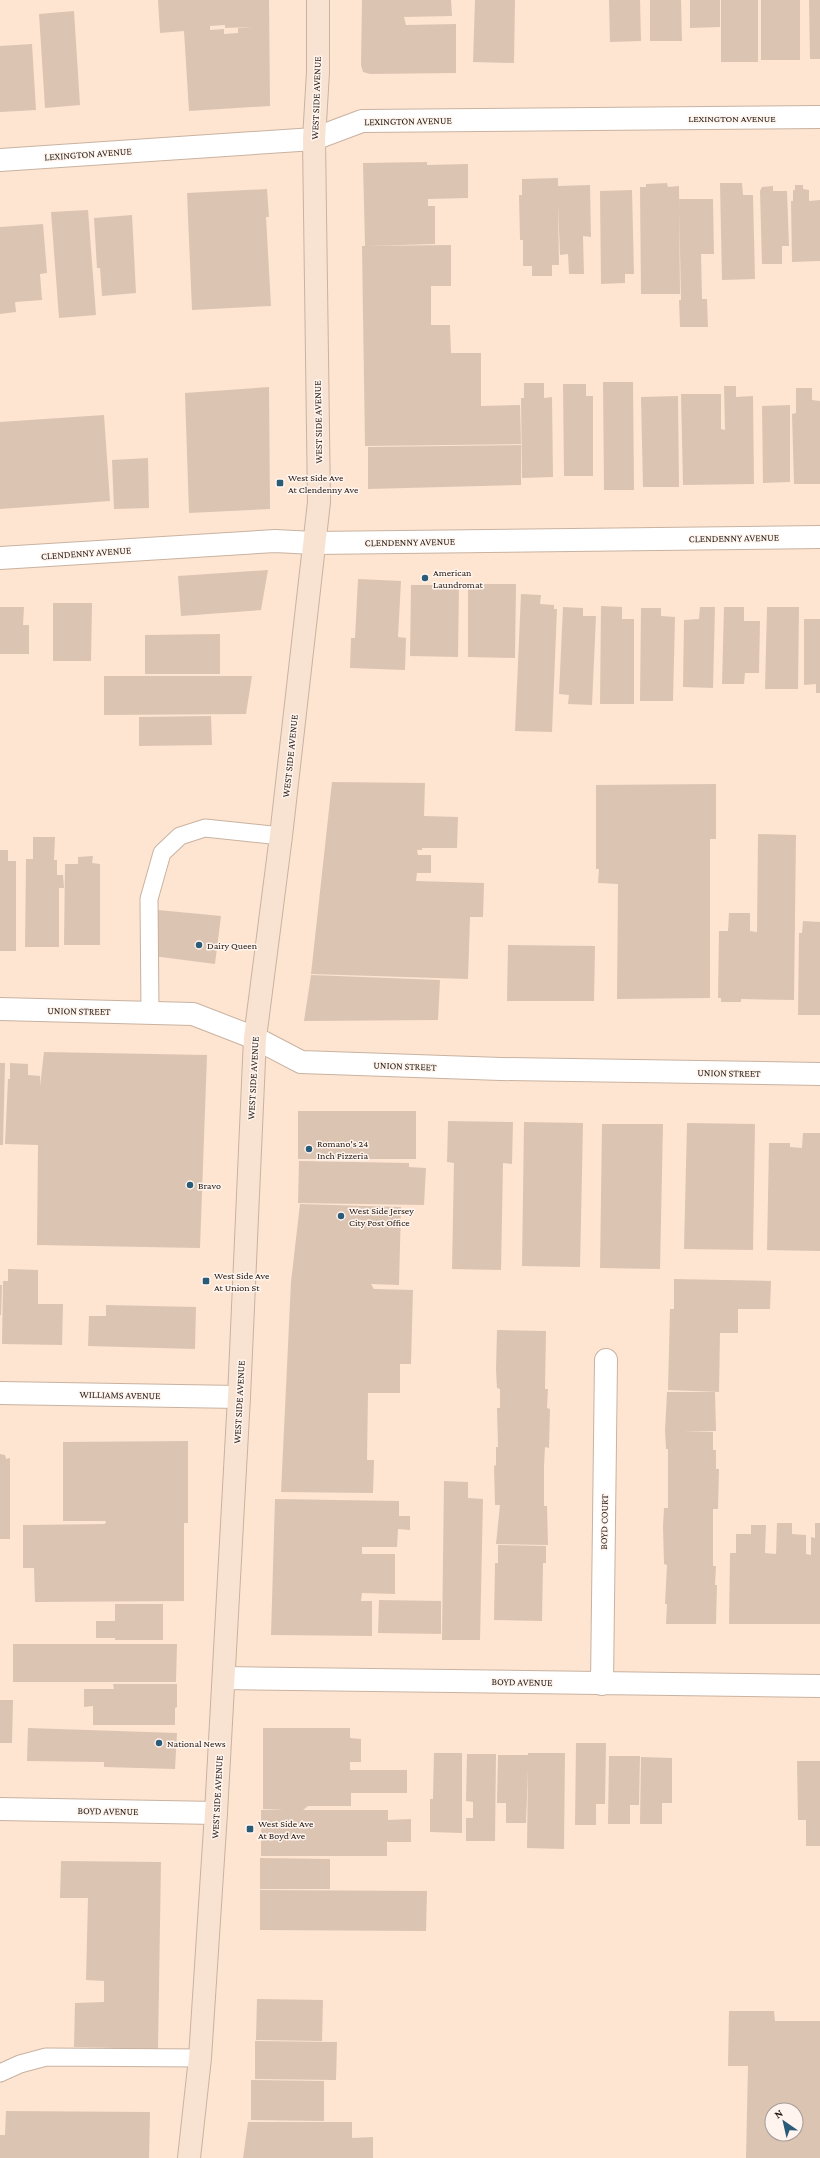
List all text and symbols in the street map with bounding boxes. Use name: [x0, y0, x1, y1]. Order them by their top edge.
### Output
street label: WEST SIDE AVENUE: [309, 56, 323, 140]
street label: LEXINGTON AVENUE: [688, 113, 776, 124]
street label: LEXINGTON AVENUE: [364, 115, 452, 127]
street label: LEXINGTON AVENUE: [44, 145, 133, 163]
street label: WEST SIDE AVENUE: [312, 380, 324, 464]
place label: West Side Ave At Clendenny Ave: [288, 472, 359, 495]
marker: West Side Ave At Clendenny Ave: [275, 478, 285, 488]
street label: CLENDENNY AVENUE: [689, 532, 780, 544]
street label: CLENDENNY AVENUE: [365, 536, 456, 548]
street label: CLENDENNY AVENUE: [41, 544, 132, 562]
place label: American Laundromat: [433, 567, 484, 590]
marker: American Laundromat: [420, 573, 430, 583]
street label: WEST SIDE AVENUE: [280, 713, 300, 798]
marker: Dairy Queen: [194, 940, 204, 950]
place label: Dairy Queen: [207, 940, 258, 951]
street label: UNION STREET: [47, 1005, 111, 1017]
street label: WEST SIDE AVENUE: [245, 1036, 261, 1120]
street label: UNION STREET: [373, 1059, 437, 1073]
street label: UNION STREET: [697, 1067, 761, 1079]
place label: Romano's 24 Inch Pizzeria: [317, 1138, 368, 1161]
marker: Romano's 24 Inch Pizzeria: [304, 1144, 314, 1154]
marker: Bravo: [185, 1180, 195, 1190]
place label: Bravo: [198, 1180, 221, 1191]
place label: West Side Jersey City Post Office: [349, 1205, 414, 1228]
marker: West Side Jersey City Post Office: [336, 1211, 346, 1221]
place label: West Side Ave At Union St: [214, 1270, 270, 1293]
marker: West Side Ave At Union St: [201, 1276, 211, 1286]
street label: WEST SIDE AVENUE: [231, 1360, 247, 1444]
street label: WILLIAMS AVENUE: [79, 1389, 161, 1401]
street label: BOYD COURT: [598, 1494, 610, 1550]
street label: BOYD AVENUE: [491, 1676, 553, 1688]
marker: National News: [154, 1738, 164, 1748]
place label: National News: [167, 1738, 226, 1749]
street label: WEST SIDE AVENUE: [209, 1755, 225, 1839]
street label: BOYD AVENUE: [77, 1805, 139, 1817]
place label: West Side Ave At Boyd Ave: [258, 1818, 314, 1841]
marker: West Side Ave At Boyd Ave: [245, 1824, 255, 1834]
north arrow: [764, 2102, 804, 2142]
text: N: [772, 2106, 785, 2121]

